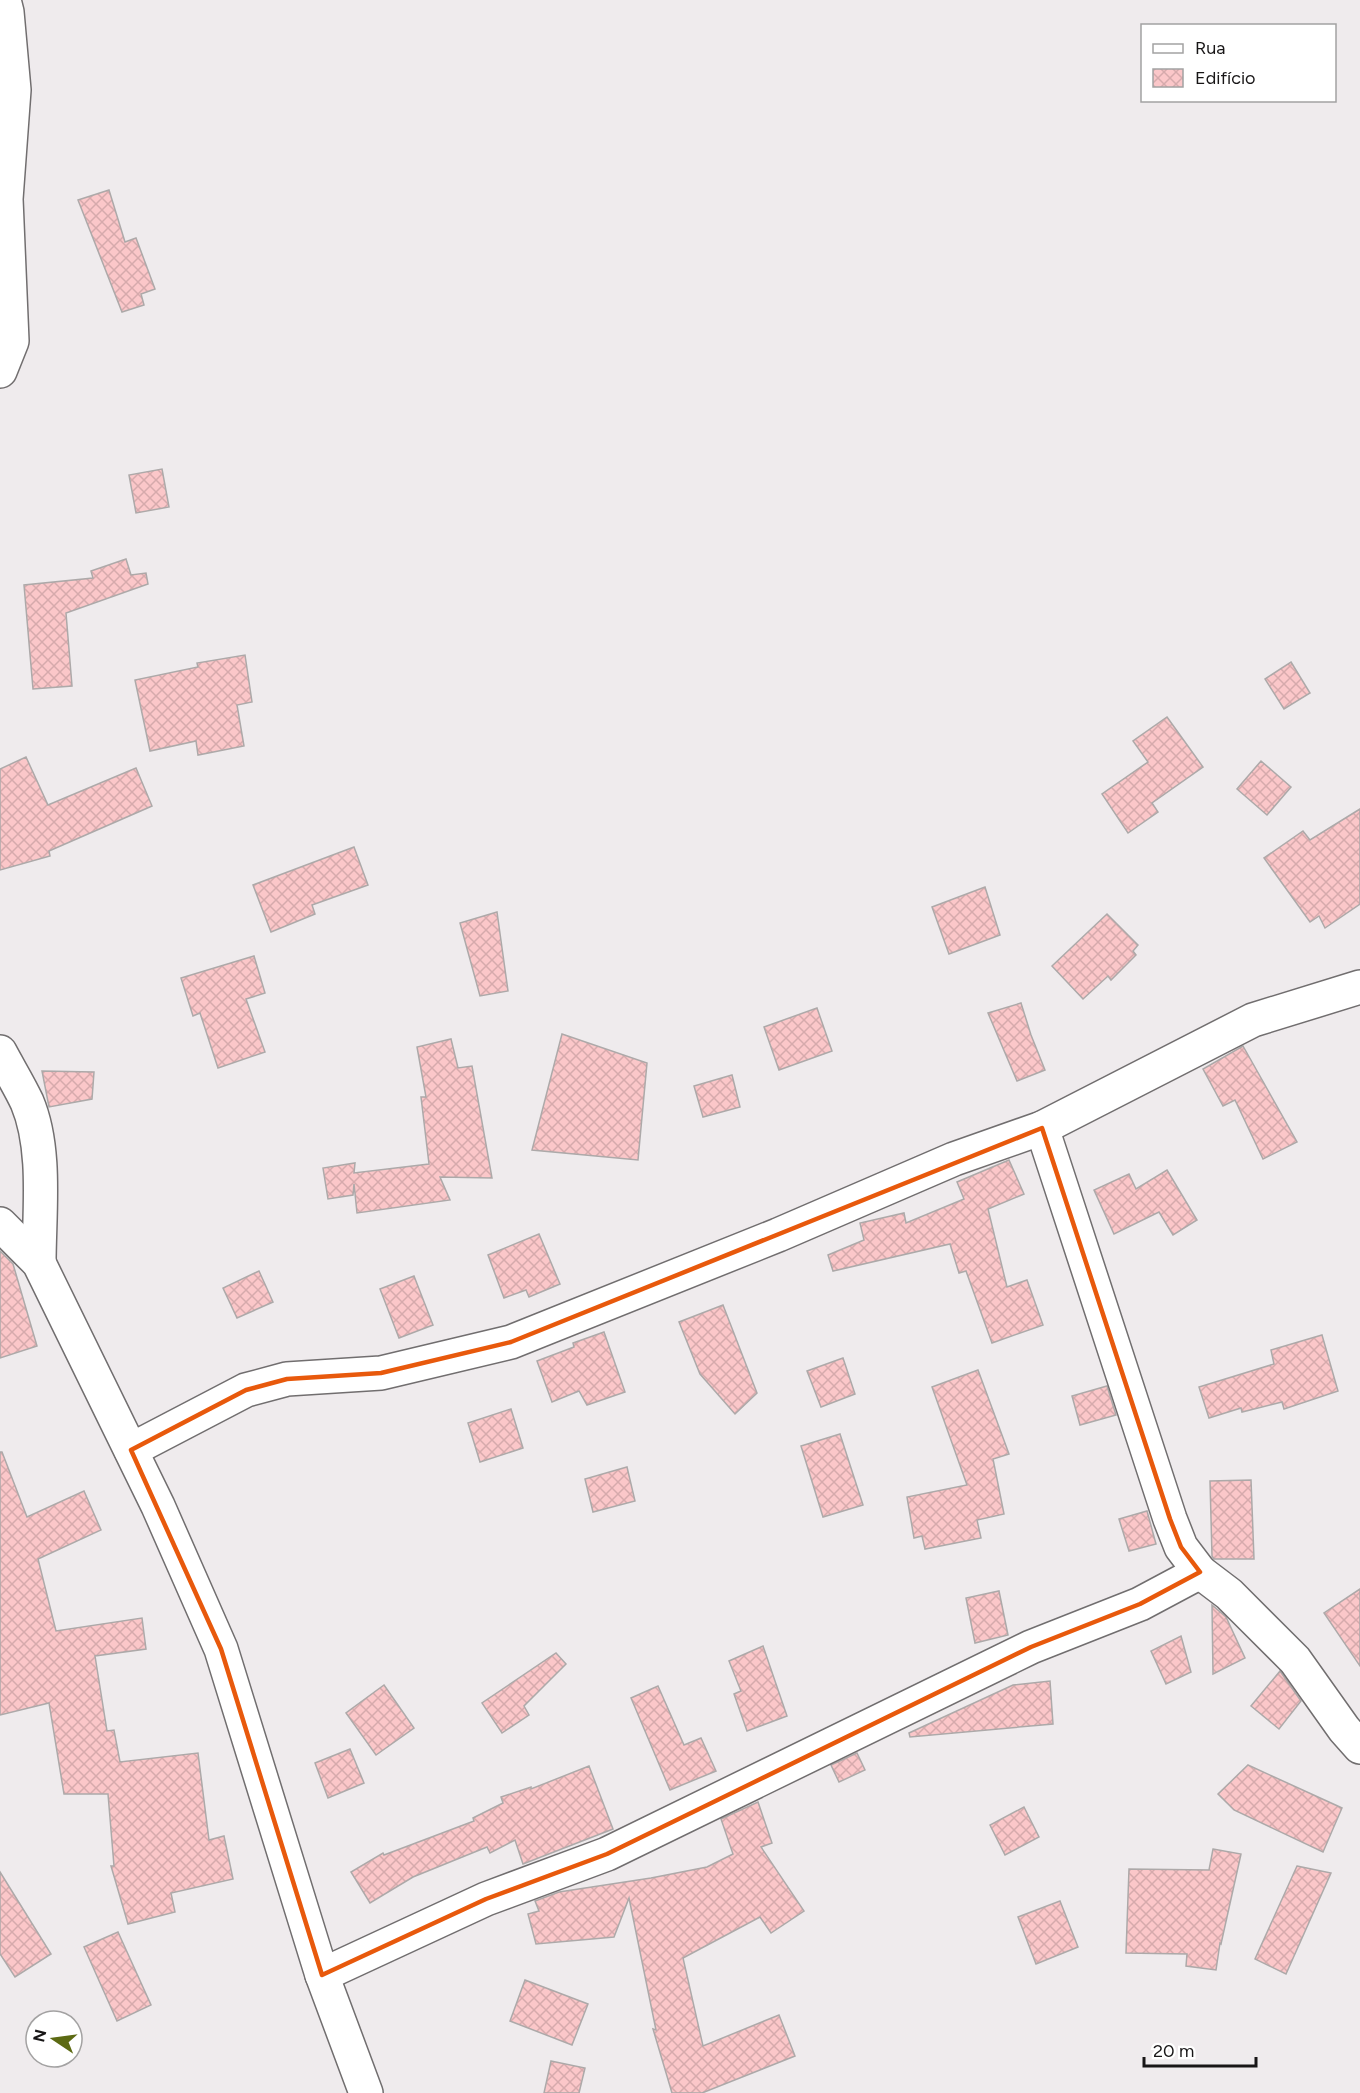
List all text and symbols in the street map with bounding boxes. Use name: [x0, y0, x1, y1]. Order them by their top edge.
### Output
legend: [1141, 24, 1336, 102]
text: Rua: [1195, 37, 1226, 59]
text: Edifício: [1195, 67, 1256, 89]
north arrow: [24, 2009, 84, 2069]
text: N: [29, 2028, 51, 2044]
scale bar: [1144, 2030, 1256, 2068]
text: 20 m: [1153, 2040, 1194, 2062]

